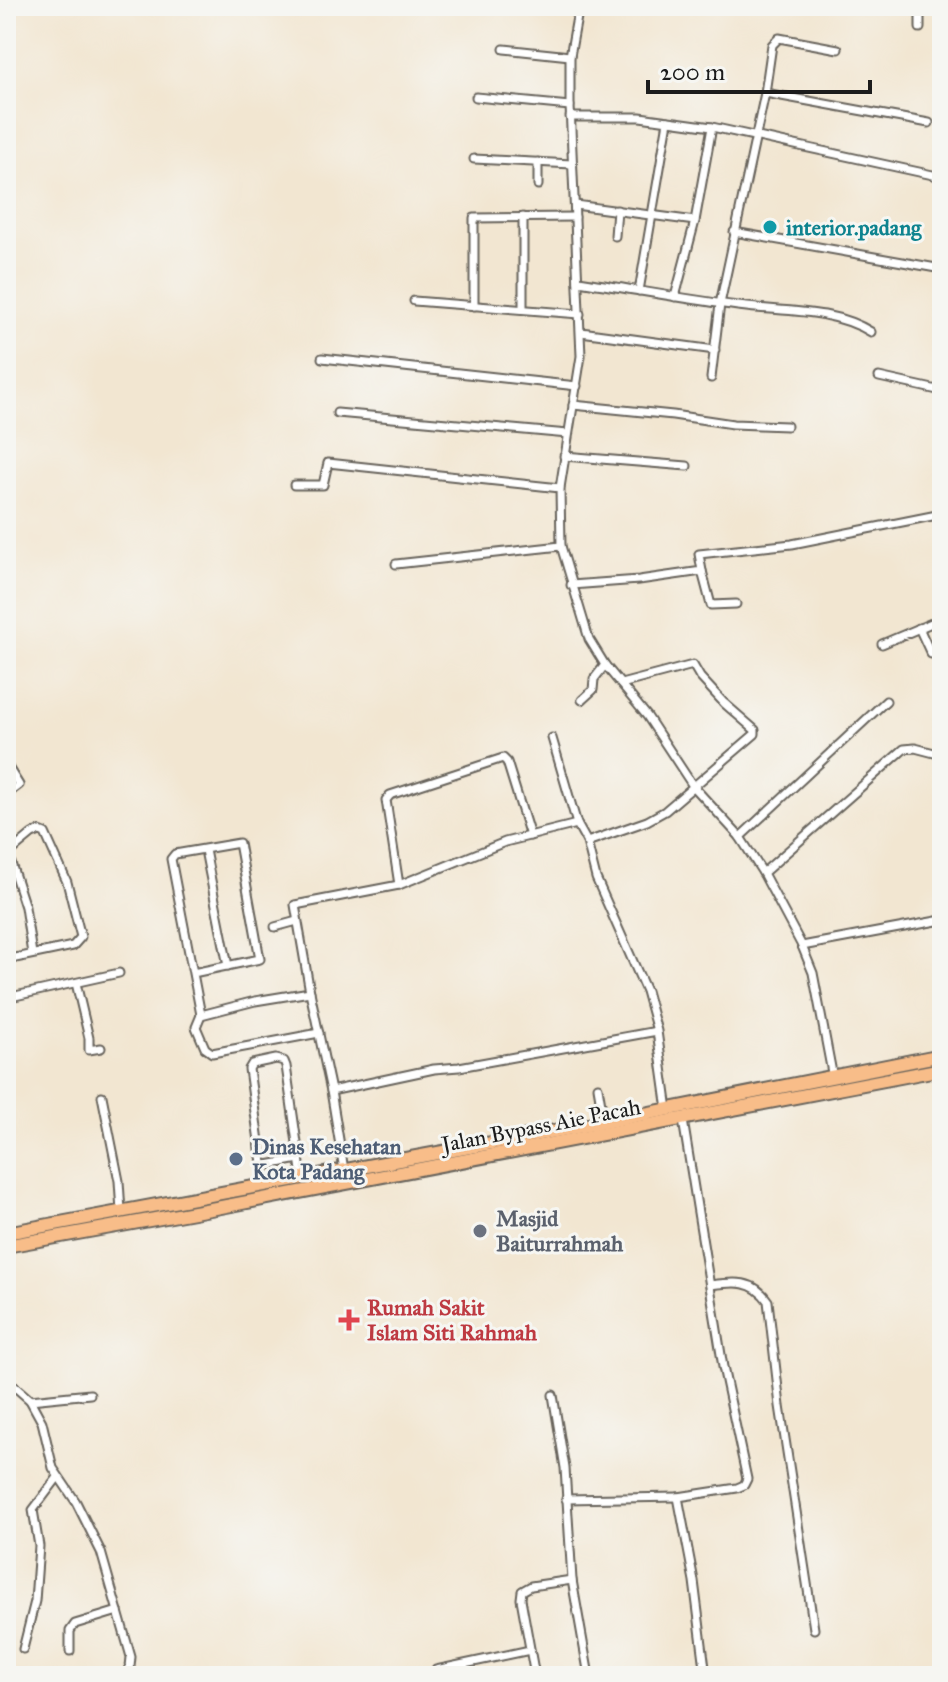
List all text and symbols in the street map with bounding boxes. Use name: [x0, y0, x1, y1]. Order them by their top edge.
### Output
scale bar: [648, 44, 870, 94]
text: 200 m: [660, 57, 725, 87]
place label: interior.padang: [786, 214, 922, 241]
marker: interior.padang: [761, 218, 779, 236]
street label: Jalan Bypass Aie Pacah: [437, 1093, 643, 1158]
place label: Dinas Kesehatan Kota Padang: [252, 1133, 402, 1185]
marker: Dinas Kesehatan Kota Padang: [227, 1150, 245, 1168]
place label: Masjid Baiturrahmah: [496, 1205, 624, 1257]
marker: Masjid Baiturrahmah: [471, 1222, 489, 1240]
place label: Rumah Sakit Islam Siti Rahmah: [367, 1294, 538, 1346]
marker: Rumah Sakit Islam Siti Rahmah: [338, 1309, 360, 1331]

